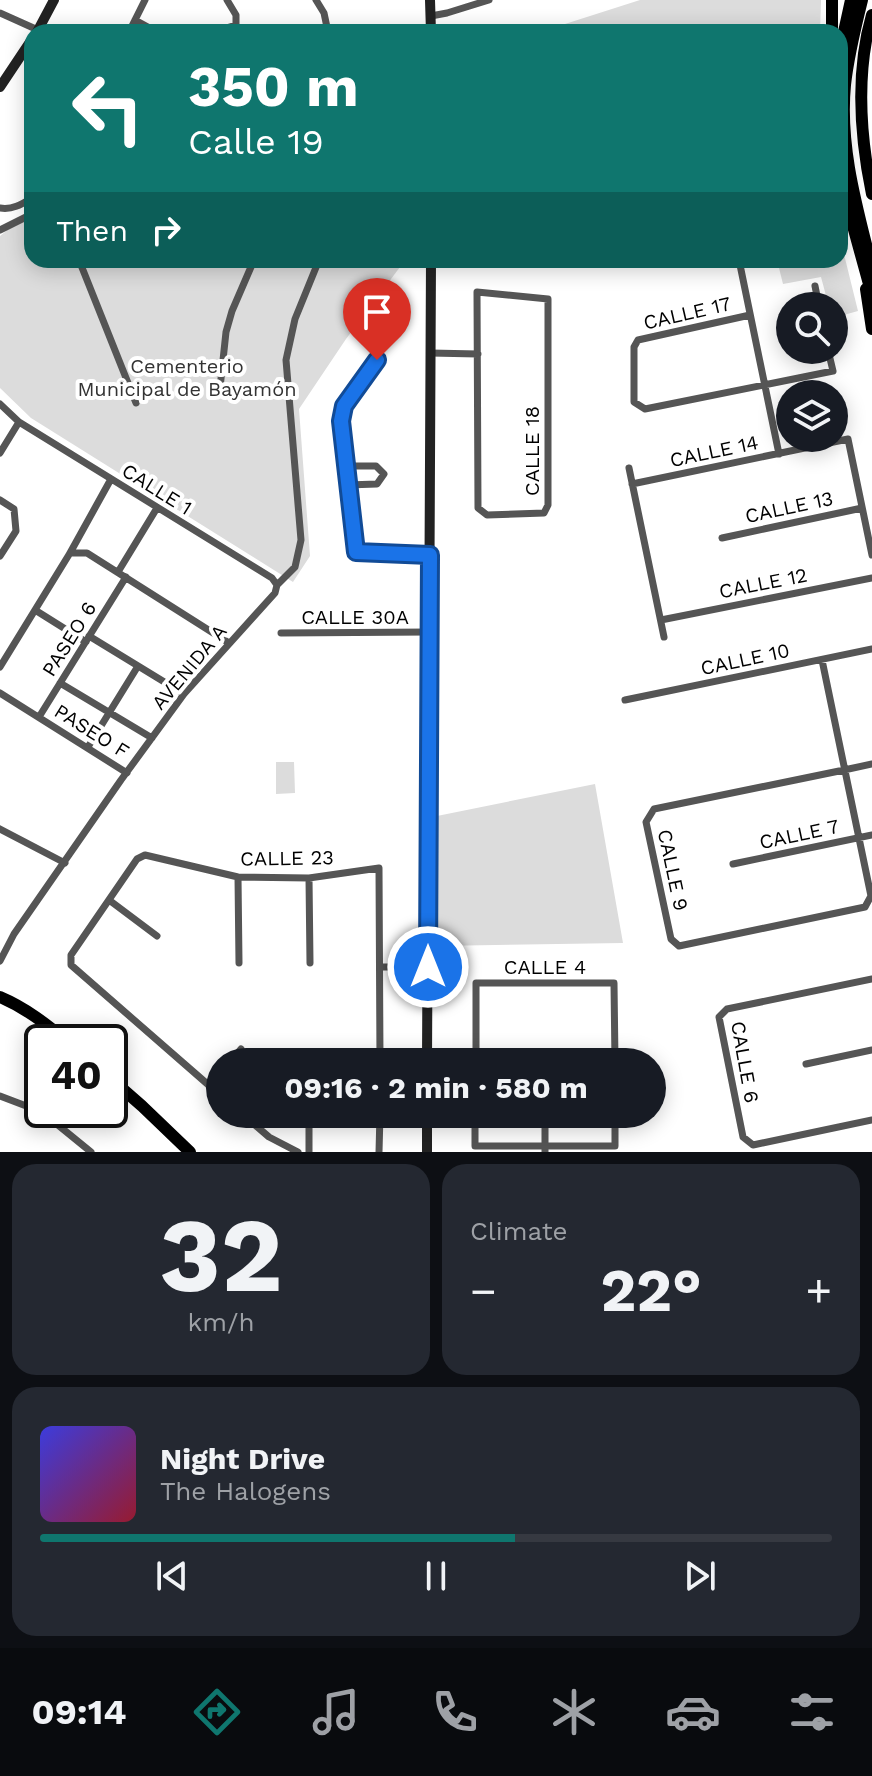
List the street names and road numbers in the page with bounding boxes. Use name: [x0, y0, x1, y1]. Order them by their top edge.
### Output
street label: CALLE 17: [641, 291, 733, 335]
street label: CALLE 18: [520, 406, 544, 496]
street label: CALLE 14: [667, 430, 761, 472]
street label: CALLE 1: [118, 458, 196, 520]
street label: CALLE 13: [743, 486, 835, 528]
street label: CALLE 12: [717, 563, 809, 603]
street label: PASEO 6: [37, 597, 101, 681]
street label: CALLE 30A: [301, 605, 409, 629]
street label: AVENIDA A: [146, 619, 232, 715]
street label: CALLE 10: [698, 638, 792, 680]
street label: PASEO F: [50, 699, 134, 763]
street label: CALLE 7: [757, 814, 841, 854]
street label: CALLE 9: [653, 827, 693, 913]
street label: CALLE 23: [240, 845, 334, 871]
street label: CALLE 4: [504, 955, 586, 979]
street label: CALLE 6: [726, 1019, 764, 1105]

